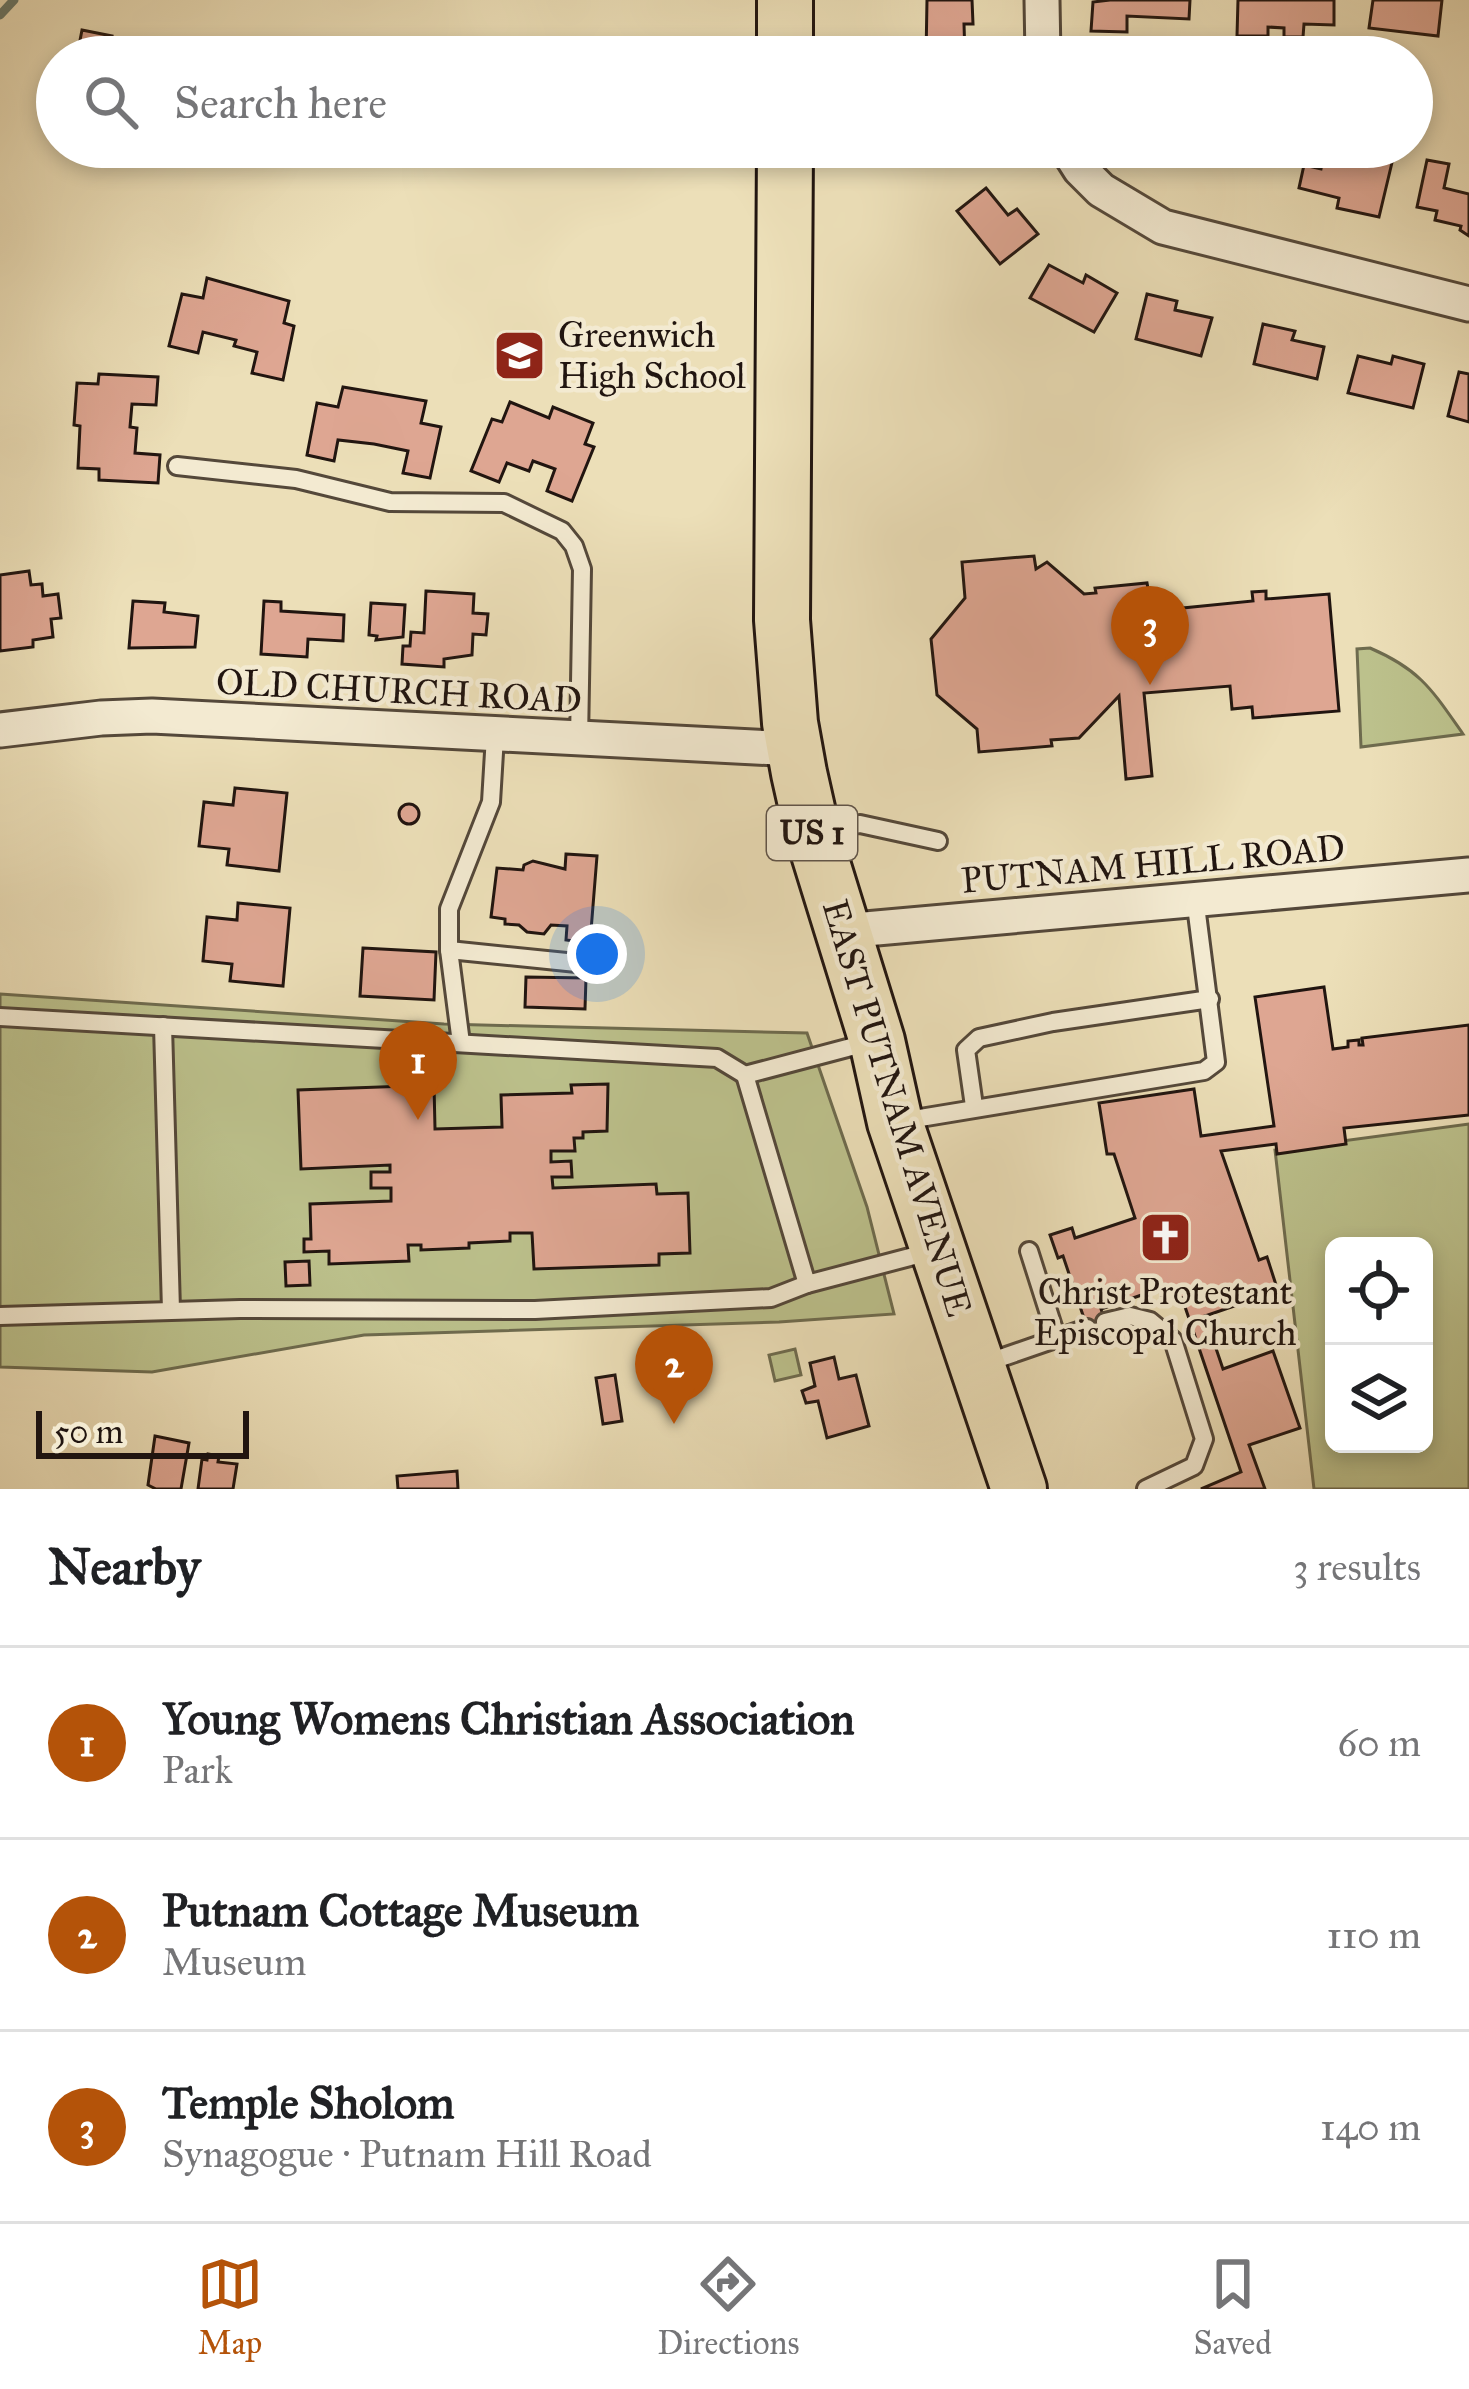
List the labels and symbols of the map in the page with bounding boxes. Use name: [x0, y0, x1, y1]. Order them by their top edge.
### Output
place label: Greenwich High School: [558, 313, 746, 398]
school or university icon: Greenwich High School: [491, 328, 547, 384]
pin: 3: [1111, 586, 1189, 685]
street label: OLD CHURCH ROAD: [215, 659, 583, 723]
road number: US 1: [767, 806, 857, 860]
street label: PUTNAM HILL ROAD: [959, 825, 1347, 903]
street label: EAST PUTNAM AVENUE: [813, 894, 981, 1322]
your location: [567, 924, 627, 984]
pin: 1: [379, 1021, 457, 1120]
church icon: Christ Protestant Episcopal Church: [1137, 1209, 1193, 1265]
place label: Christ Protestant Episcopal Church: [1033, 1270, 1297, 1355]
pin: 2: [635, 1325, 713, 1424]
scale bar: [36, 1405, 249, 1458]

